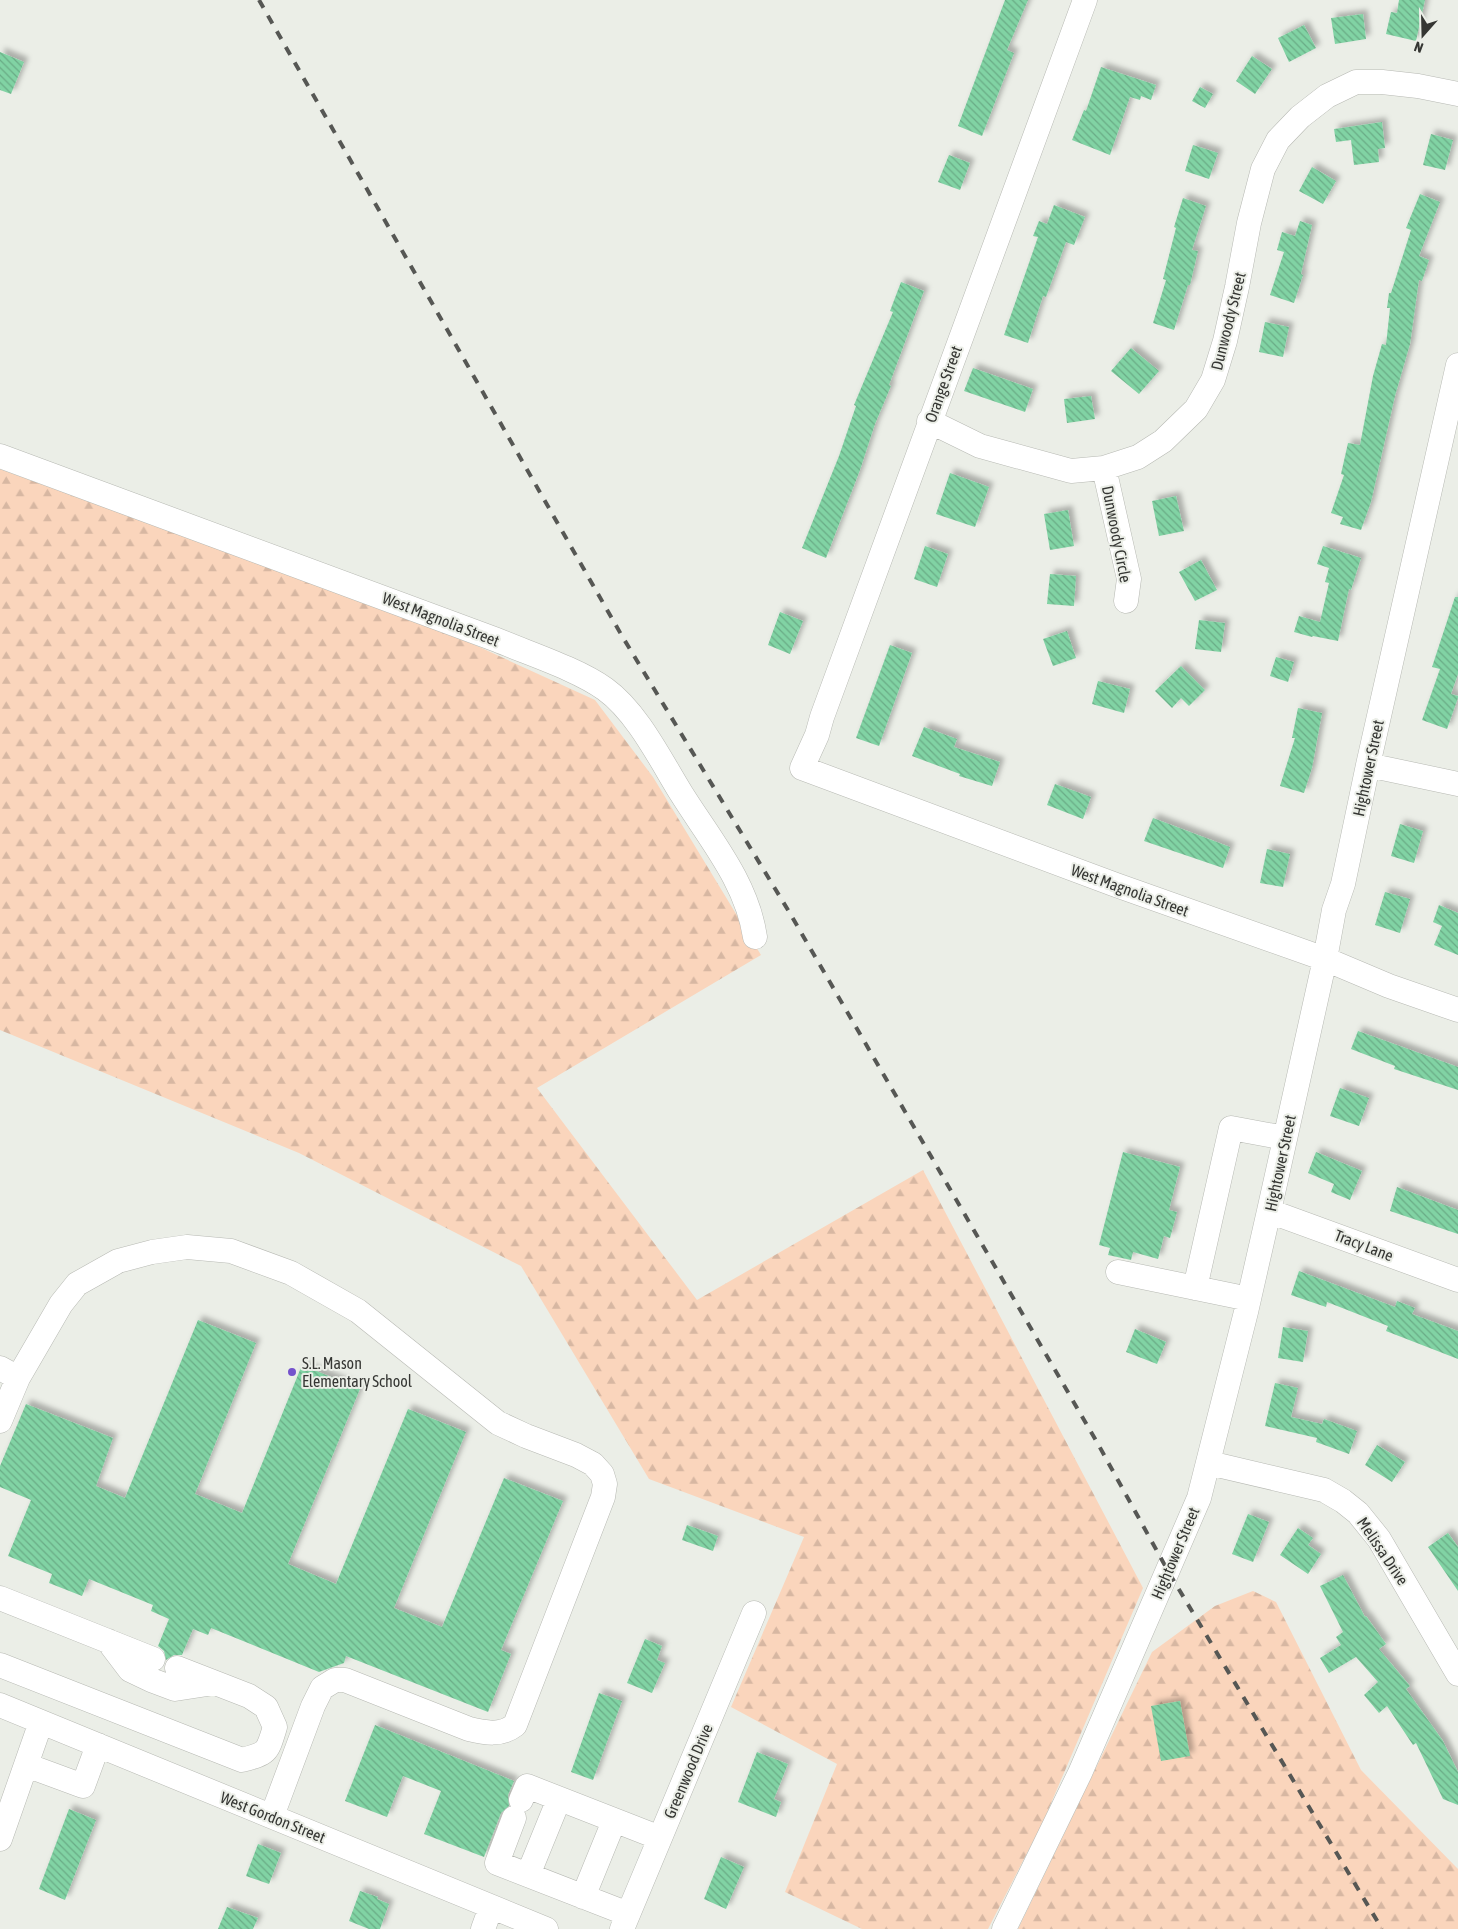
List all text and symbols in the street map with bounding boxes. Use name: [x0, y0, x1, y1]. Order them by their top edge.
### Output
north arrow: [1398, 10, 1448, 60]
text: N: [1412, 38, 1425, 56]
street label: Dunwoody Street: [1207, 270, 1250, 372]
street label: Orange Street: [921, 343, 966, 425]
street label: Dunwoody Circle: [1098, 484, 1135, 584]
street label: West Magnolia Street: [380, 588, 502, 651]
street label: Hightower Street: [1349, 718, 1388, 818]
street label: West Magnolia Street: [1068, 860, 1192, 921]
street label: Hightower Street: [1261, 1113, 1300, 1213]
street label: Tracy Lane: [1332, 1226, 1396, 1265]
place label: S.L. Mason Elementary School: [302, 1354, 413, 1391]
marker: S.L. Mason Elementary School: [286, 1366, 298, 1378]
street label: Hightower Street: [1148, 1504, 1204, 1602]
street label: Melissa Drive: [1354, 1514, 1412, 1588]
street label: Greenwood Drive: [660, 1721, 716, 1821]
street label: West Gordon Street: [218, 1788, 329, 1846]

